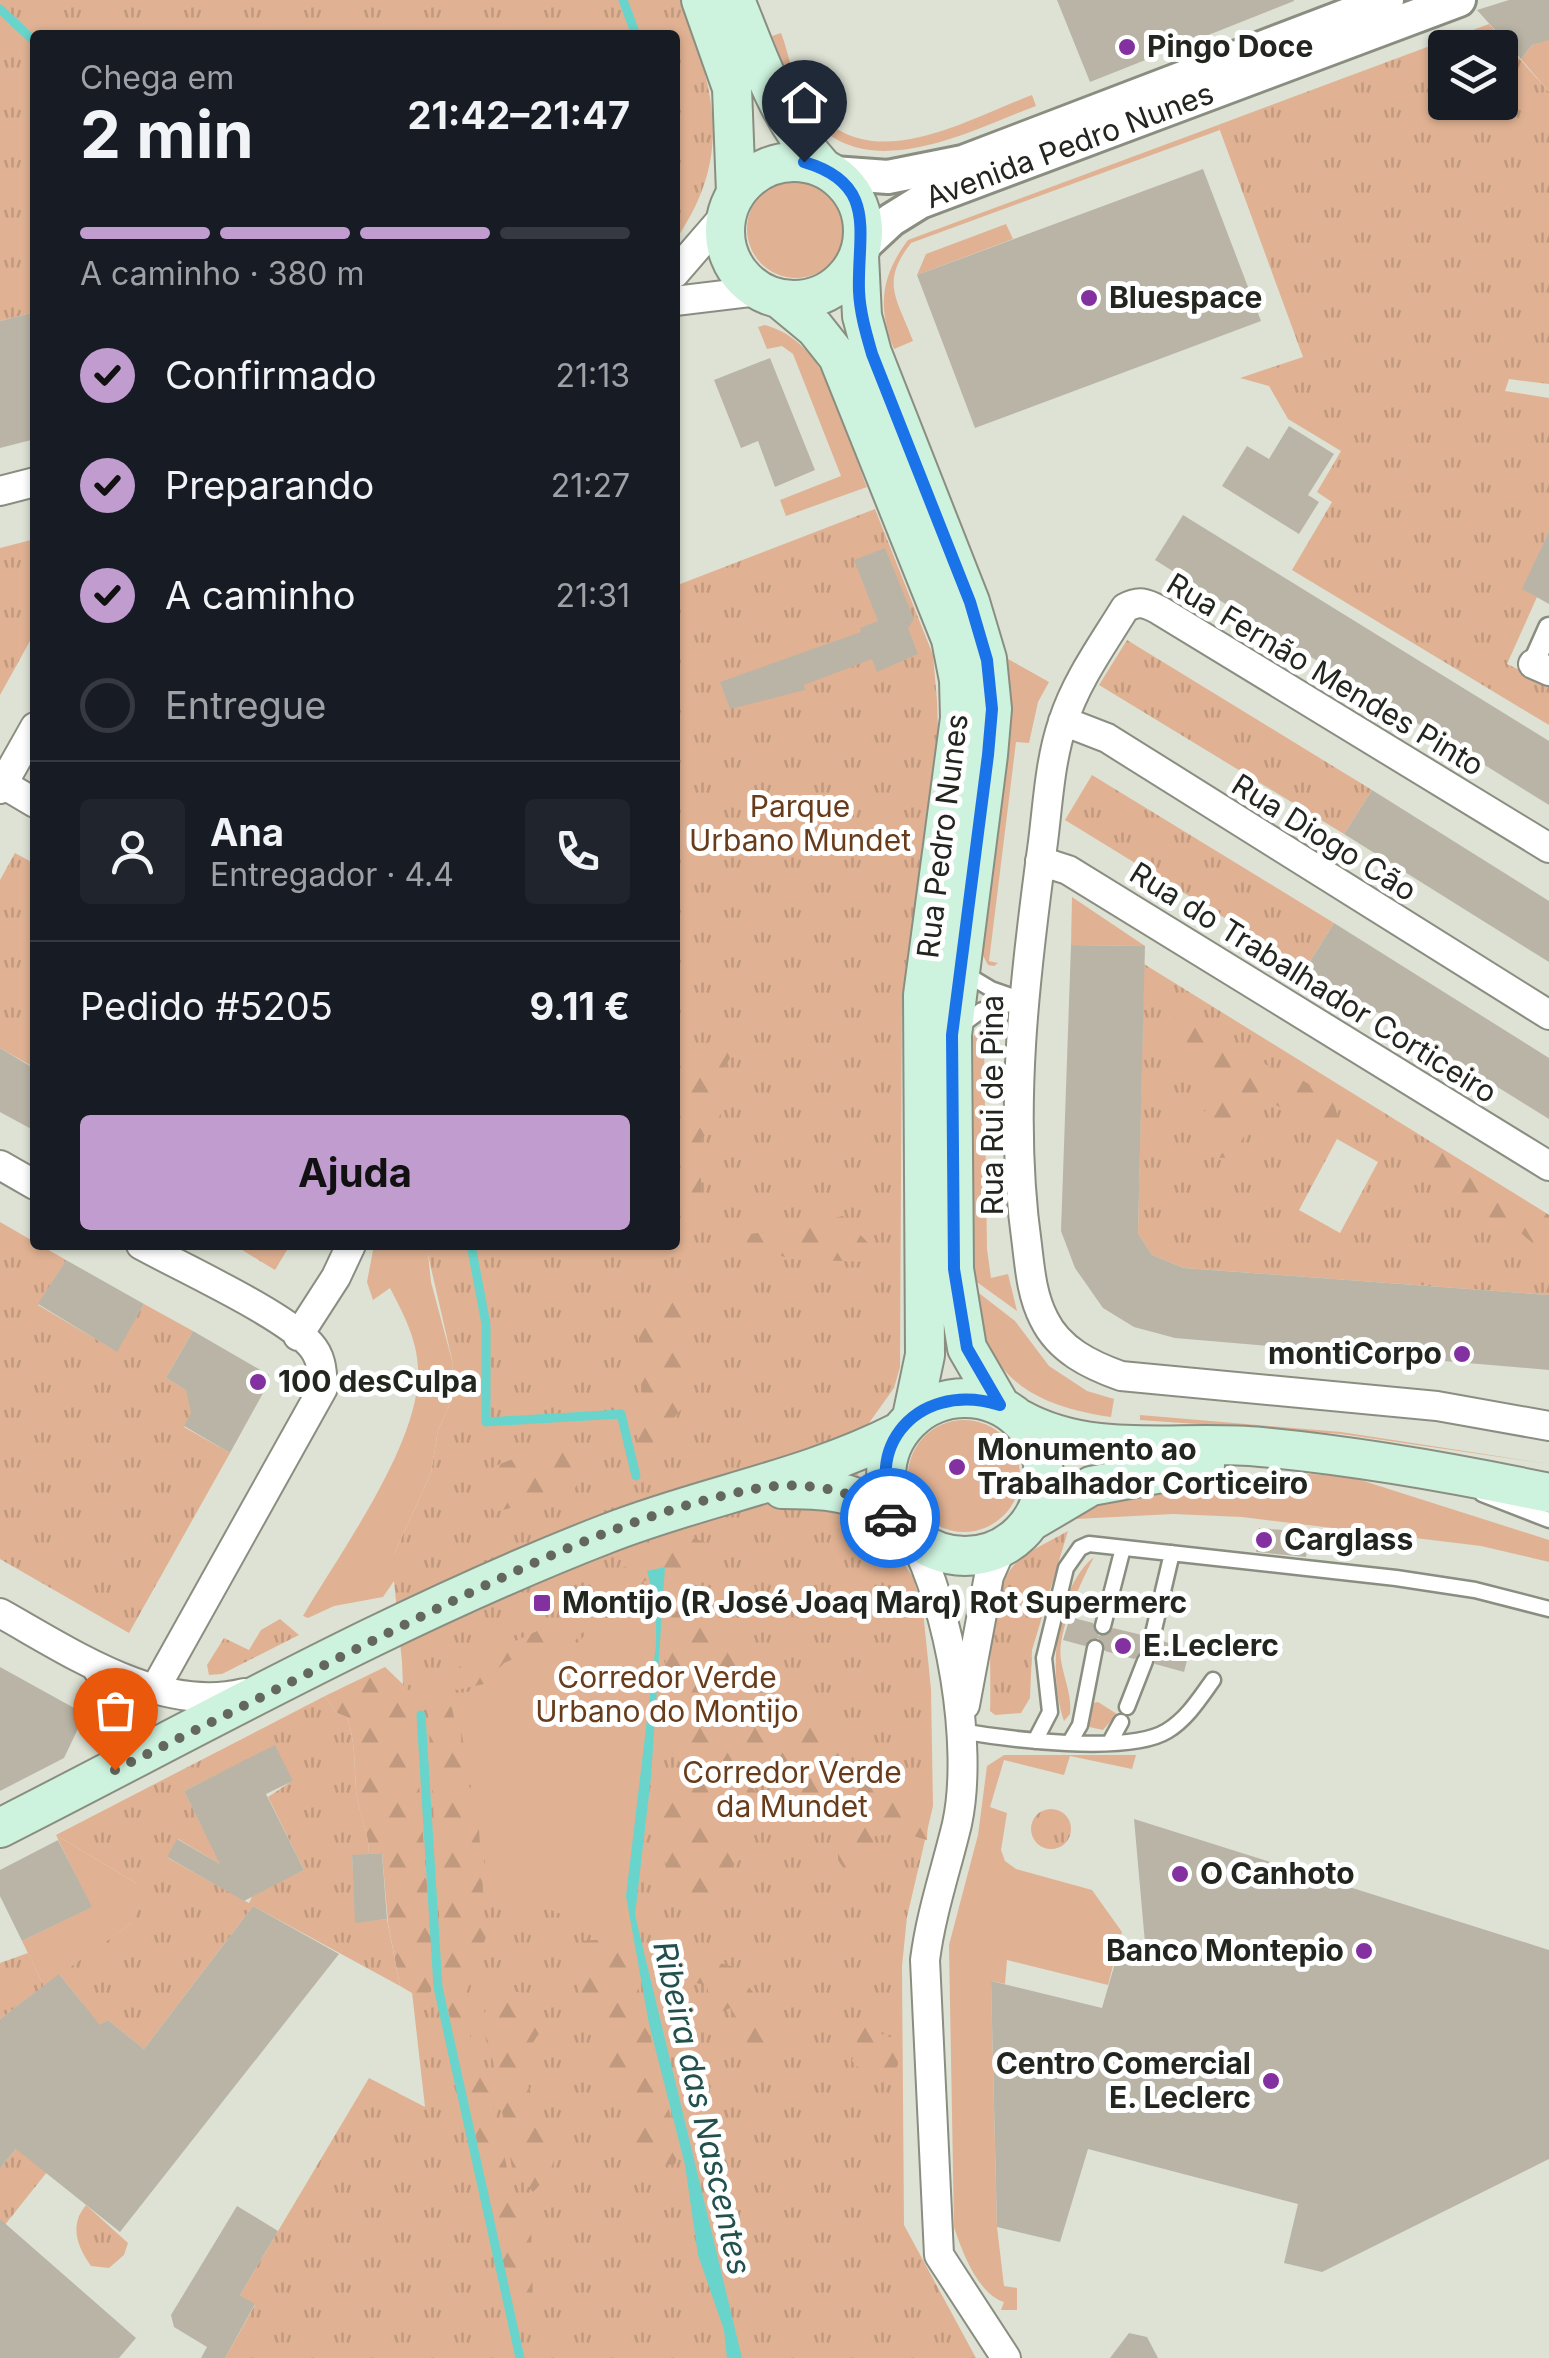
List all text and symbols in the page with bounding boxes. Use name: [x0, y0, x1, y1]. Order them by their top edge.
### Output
place label: Pingo Doce: [1147, 28, 1313, 64]
map controls: [1428, 30, 1518, 120]
button: layers: [1428, 30, 1518, 120]
marker: Pingo Doce: [1116, 36, 1138, 58]
text: Chega em: [80, 58, 234, 97]
pin: [762, 60, 847, 163]
icon: home: [777, 75, 832, 130]
street label: Avenida Pedro Nunes: [920, 75, 1218, 215]
text: 21:42–21:47: [408, 92, 630, 138]
text: 2 min: [80, 95, 254, 174]
text: A caminho · 380 m: [80, 254, 364, 293]
place label: Bluespace: [1109, 279, 1262, 315]
marker: Bluespace: [1078, 287, 1100, 309]
icon: check: [80, 348, 135, 403]
text: Confirmado: [165, 352, 377, 398]
text: 21:13: [555, 356, 630, 395]
icon: check: [80, 458, 135, 513]
text: Preparando: [165, 462, 374, 508]
text: 21:27: [551, 466, 630, 505]
street label: Rua Fernão Mendes Pinto: [1161, 565, 1490, 783]
icon: check: [80, 568, 135, 623]
text: A caminho: [165, 572, 356, 618]
text: 21:31: [555, 576, 630, 615]
text: Entregue: [165, 682, 326, 728]
street label: Rua Pedro Nunes: [909, 712, 975, 960]
street label: Rua Diogo Cão: [1226, 766, 1423, 908]
park label: Parque Urbano Mundet: [689, 788, 911, 858]
button: person: [80, 799, 185, 904]
button: phone: [525, 799, 630, 904]
text: Ana: [210, 809, 284, 855]
street label: Rua do Trabalhador Corticeiro: [1123, 854, 1504, 1110]
text: Entregador · 4.4: [210, 855, 454, 894]
text: Pedido #5205: [80, 983, 333, 1029]
text: 9.11 €: [529, 983, 630, 1029]
street label: Rua Rui de Pina: [974, 995, 1010, 1215]
button: Ajuda: [80, 1115, 630, 1230]
place label: montiCorpo: [1268, 1335, 1442, 1371]
marker: montiCorpo: [1451, 1343, 1473, 1365]
place label: 100 desCulpa: [278, 1363, 478, 1399]
marker: 100 desCulpa: [247, 1371, 269, 1393]
place label: Monumento ao Trabalhador Corticeiro: [977, 1431, 1308, 1501]
marker: Monumento ao Trabalhador Corticeiro: [946, 1456, 968, 1478]
courier: [840, 1468, 940, 1568]
icon: car: [863, 1491, 918, 1546]
place label: Carglass: [1284, 1521, 1413, 1557]
marker: Carglass: [1253, 1529, 1275, 1551]
place label: Montijo (R José Joaq Marq) Rot Supermerc: [562, 1584, 1187, 1620]
marker: Montijo (R José Joaq Marq) Rot Supermerc: [531, 1592, 553, 1614]
place label: E.Leclerc: [1143, 1627, 1279, 1663]
marker: E.Leclerc: [1112, 1635, 1134, 1657]
park label: Corredor Verde Urbano do Montijo: [535, 1659, 799, 1729]
pin: [73, 1668, 158, 1771]
icon: bag: [88, 1683, 143, 1738]
park label: Corredor Verde da Mundet: [682, 1754, 902, 1824]
place label: O Canhoto: [1200, 1855, 1355, 1891]
marker: O Canhoto: [1169, 1863, 1191, 1885]
place label: Banco Montepio: [1106, 1932, 1344, 1968]
water label: Ribeira das Nascentes: [645, 1937, 760, 2279]
marker: Banco Montepio: [1353, 1940, 1375, 1962]
place label: Centro Comercial E. Leclerc: [996, 2045, 1251, 2115]
marker: Centro Comercial E. Leclerc: [1260, 2070, 1282, 2092]

